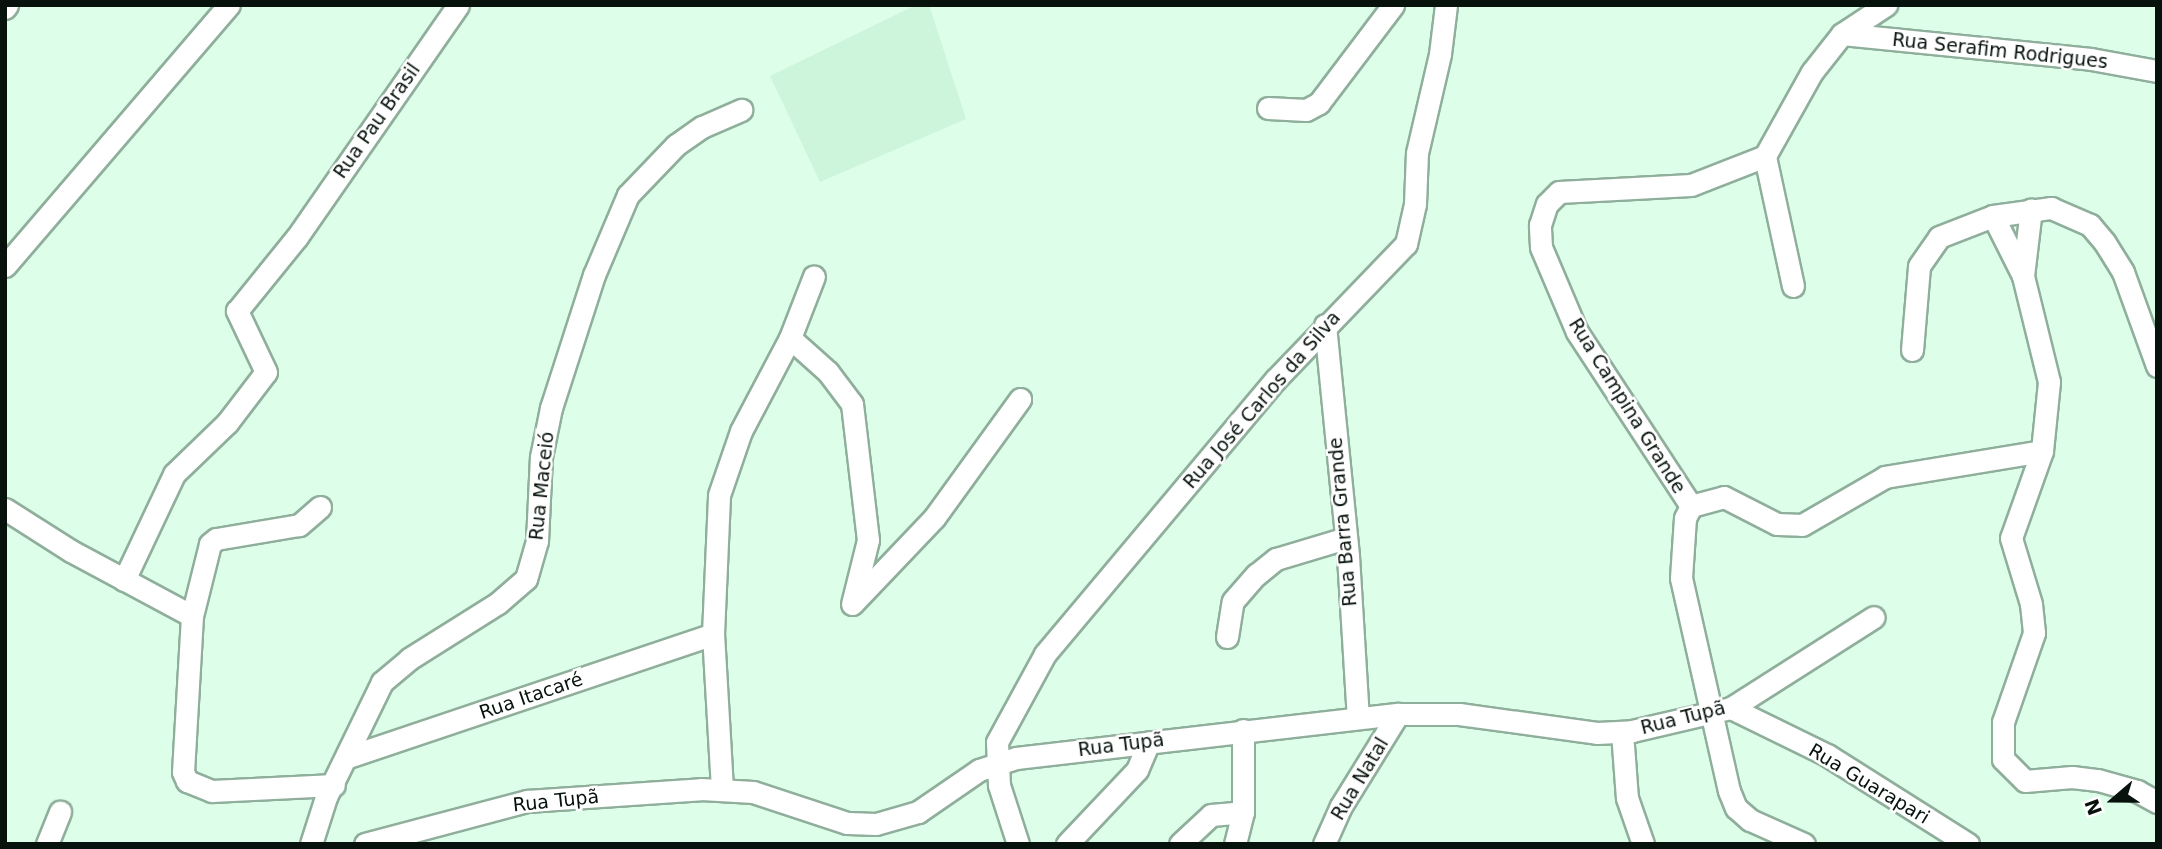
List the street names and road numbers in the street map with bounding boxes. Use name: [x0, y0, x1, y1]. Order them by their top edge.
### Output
street label: Rua Serafim Rodrigues: [1891, 28, 2109, 74]
street label: Rua Pau Brasil: [329, 59, 425, 183]
street label: Rua José Carlos da Silva: [1179, 307, 1345, 493]
street label: Rua Campina Grande: [1564, 314, 1690, 498]
street label: Rua Maceió: [525, 431, 559, 541]
street label: Rua Barra Grande: [1324, 436, 1362, 608]
street label: Rua Itacaré: [476, 668, 586, 724]
street label: Rua Tupã: [1638, 696, 1728, 740]
street label: Rua Tupã: [1077, 728, 1165, 762]
street label: Rua Natal: [1326, 734, 1394, 824]
street label: Rua Guarapari: [1805, 739, 1933, 829]
street label: Rua Tupã: [512, 785, 600, 817]

